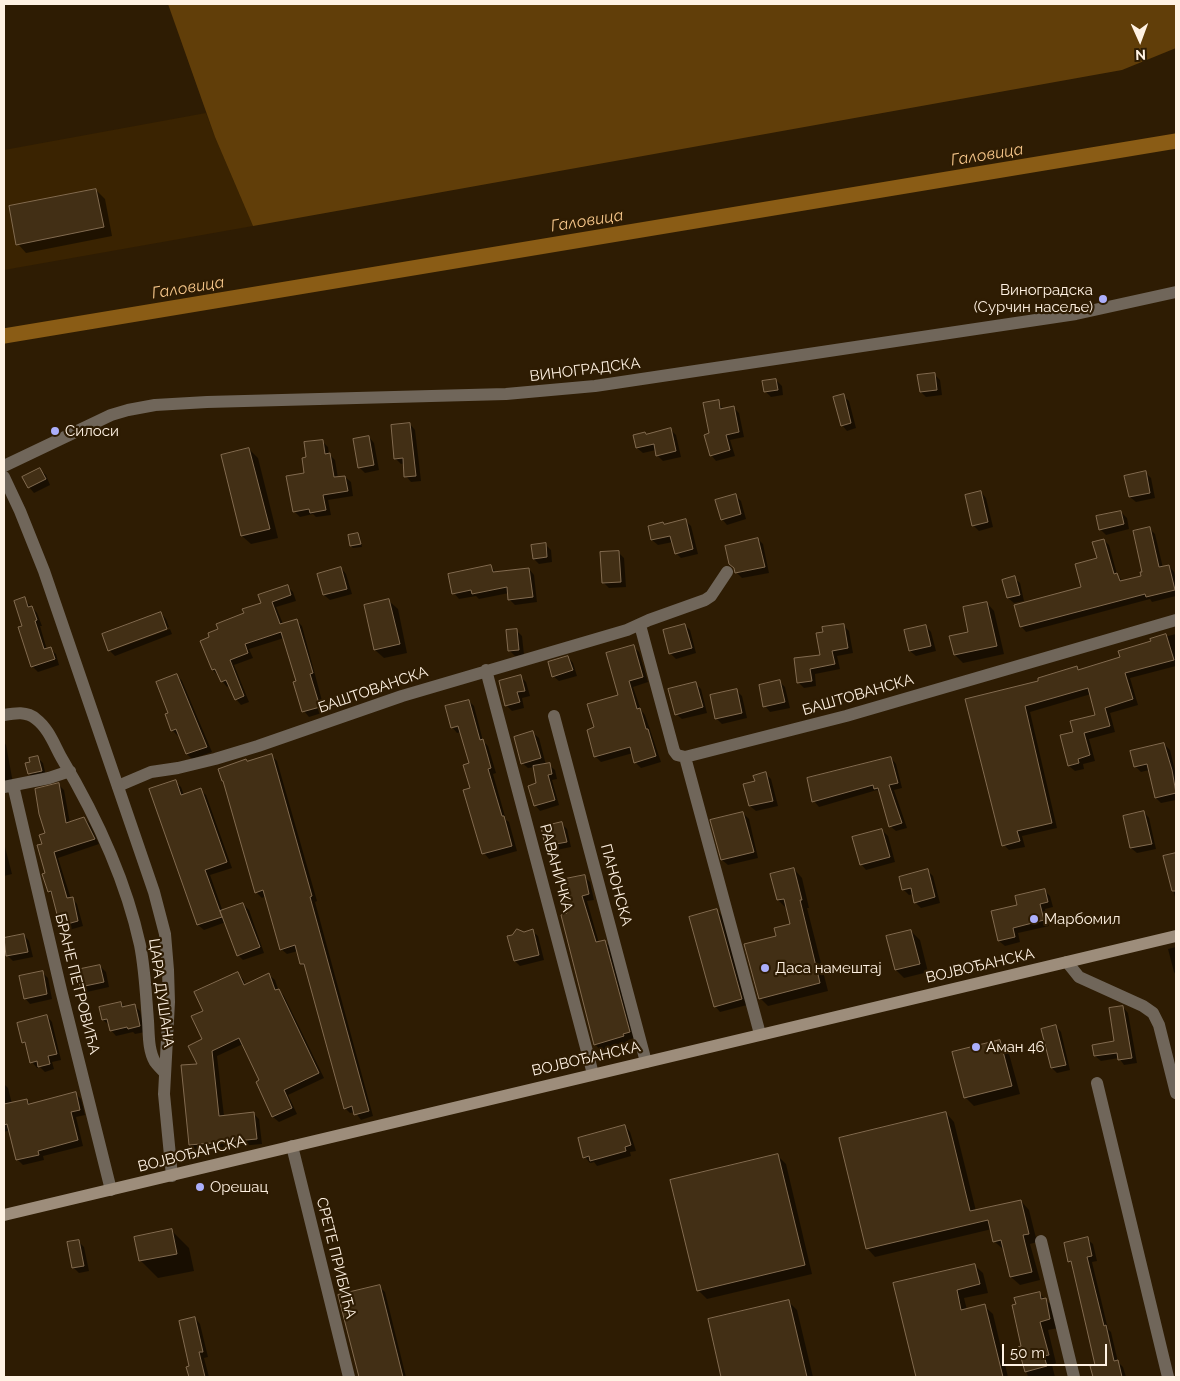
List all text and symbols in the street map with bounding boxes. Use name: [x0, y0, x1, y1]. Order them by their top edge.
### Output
north arrow: [1115, 15, 1165, 65]
text: N: [1135, 47, 1146, 63]
water label: Галовица: [949, 140, 1025, 170]
water label: Галовица: [549, 206, 625, 236]
water label: Галовица: [150, 273, 226, 303]
place label: Виноградска (Сурчин насеље): [974, 281, 1093, 316]
marker: Виноградска (Сурчин насеље): [1097, 293, 1109, 305]
street label: ВИНОГРАДСКА: [529, 354, 641, 386]
place label: Силоси: [65, 422, 119, 440]
marker: Силоси: [49, 425, 61, 437]
street label: БАШТОВАНСКА: [316, 663, 430, 717]
street label: БАШТОВАНСКА: [800, 671, 916, 719]
street label: РАВАНИЧКА: [536, 822, 576, 914]
street label: ПАНОНСКА: [596, 842, 636, 928]
place label: Марбомил: [1044, 910, 1121, 928]
street label: БРАНЕ ПЕТРОВИЋА: [51, 912, 103, 1056]
marker: Марбомил: [1028, 913, 1040, 925]
street label: ЦАРА ДУШАНА: [144, 937, 178, 1049]
street label: ВОЈВОЂАНСКА: [924, 945, 1036, 987]
place label: Даса намештај: [775, 959, 882, 977]
marker: Даса намештај: [759, 962, 771, 974]
street label: ВОЈВОЂАНСКА: [530, 1038, 642, 1080]
place label: Аман 46: [986, 1038, 1045, 1056]
marker: Аман 46: [970, 1041, 982, 1053]
street label: ВОЈВОЂАНСКА: [136, 1132, 248, 1176]
place label: Орешац: [210, 1178, 268, 1196]
marker: Орешац: [194, 1181, 206, 1193]
street label: СРЕТЕ ПРИБИЋА: [312, 1195, 360, 1321]
scale bar: [1005, 1334, 1110, 1366]
text: 50 m: [1010, 1344, 1045, 1362]

